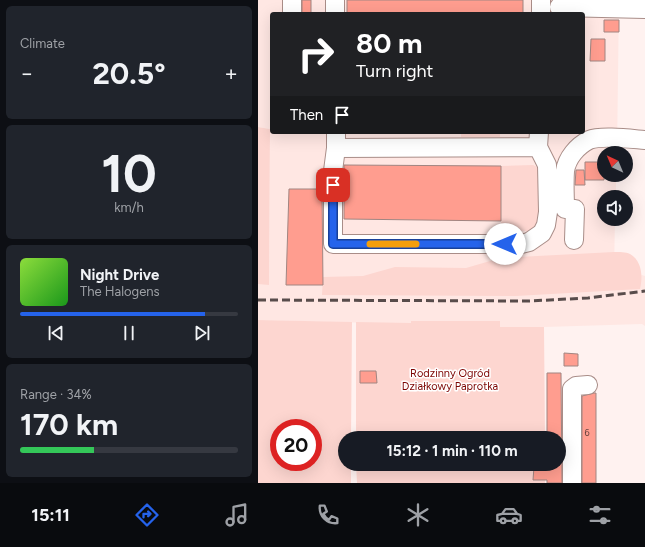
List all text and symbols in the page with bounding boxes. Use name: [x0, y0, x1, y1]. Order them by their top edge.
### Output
text: 80 m: [356, 26, 422, 60]
icon: right: [290, 28, 342, 80]
text: Climate: [20, 36, 65, 51]
text: 20.5°: [92, 55, 166, 92]
text: −: [20, 60, 34, 87]
text: +: [224, 60, 238, 87]
text: Turn right: [356, 60, 433, 82]
icon: arrive: [331, 104, 353, 126]
text: Then: [290, 106, 323, 124]
text: 10: [101, 143, 157, 205]
north arrow: [597, 146, 633, 182]
map controls: [597, 146, 633, 226]
pin: [316, 168, 350, 202]
icon: arrive: [322, 174, 344, 196]
button: sound: [597, 190, 633, 226]
text: km/h: [114, 200, 144, 215]
position arrow: [484, 223, 526, 265]
text: Night Drive: [80, 266, 159, 284]
text: The Halogens: [80, 284, 160, 299]
icon: previous: [45, 322, 67, 344]
icon: pause: [118, 322, 140, 344]
icon: next: [191, 322, 213, 344]
park label: Rodzinny Ogród Działkowy Paprotka: [402, 367, 498, 393]
text: Range · 34%: [20, 387, 92, 402]
text: 170 km: [20, 406, 118, 443]
speed limit sign: 20: [270, 419, 322, 471]
house number: 6: [584, 427, 590, 438]
text: 15:12 · 1 min · 110 m: [386, 442, 518, 460]
icon: directions: [133, 501, 161, 529]
icon: music: [223, 501, 251, 529]
icon: phone: [314, 501, 342, 529]
icon: climate: [404, 501, 432, 529]
icon: car: [495, 501, 523, 529]
icon: filters: [586, 501, 614, 529]
text: 15:11: [31, 504, 70, 526]

